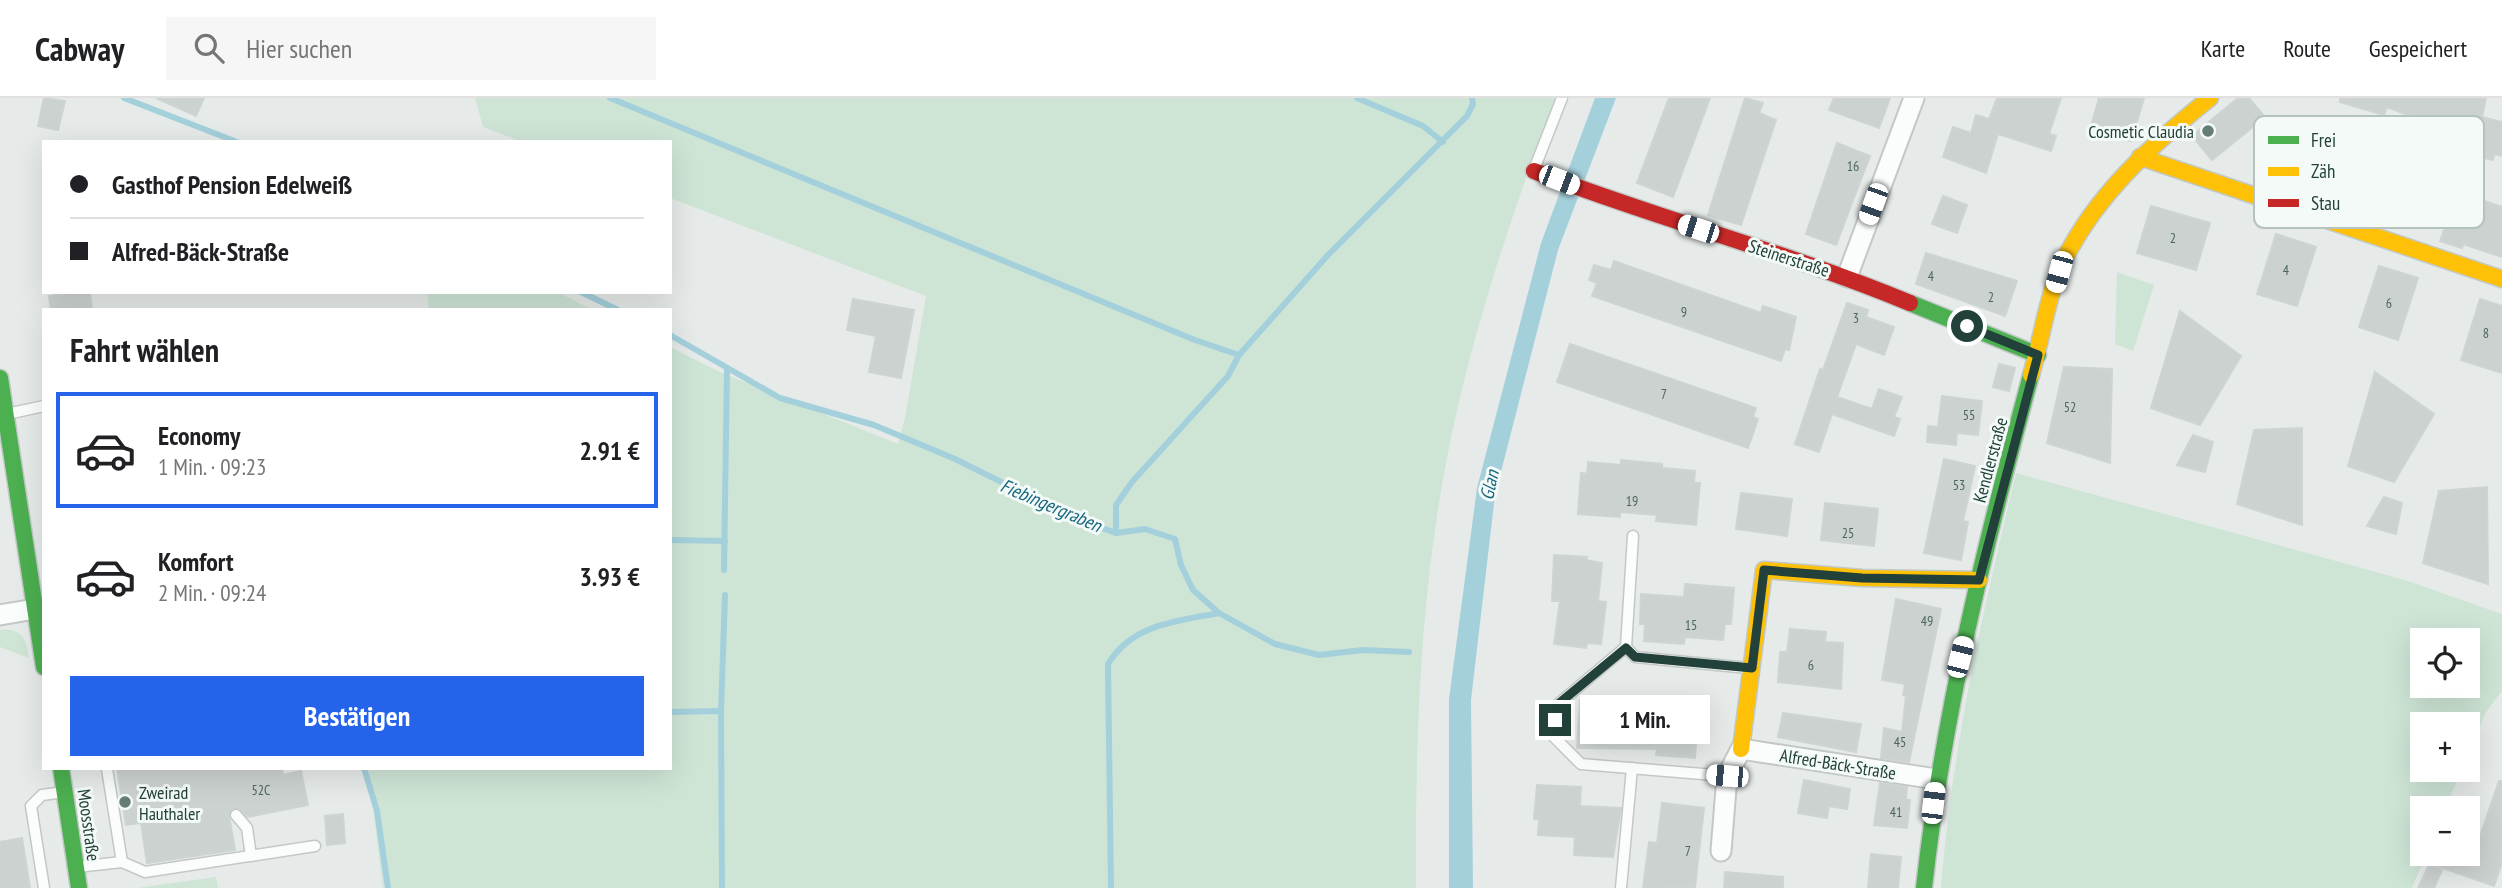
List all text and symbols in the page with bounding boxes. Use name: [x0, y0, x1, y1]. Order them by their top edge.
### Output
search box: [166, 17, 656, 80]
text: Cabway: [35, 27, 124, 70]
icon: search: [190, 29, 228, 67]
text: Hier suchen: [246, 32, 352, 65]
text: Karte: [2201, 33, 2245, 64]
text: Route: [2283, 33, 2331, 64]
text: Gespeichert: [2369, 33, 2467, 64]
legend: [2254, 116, 2484, 228]
place label: Cosmetic Claudia: [2088, 120, 2194, 143]
marker: Cosmetic Claudia: [2200, 123, 2216, 139]
text: Frei: [2311, 128, 2336, 152]
house number: 16: [1847, 157, 1859, 175]
text: Zäh: [2311, 159, 2335, 183]
car: [1536, 163, 1583, 197]
text: Gasthof Pension Edelweiß: [112, 168, 352, 201]
car: [1856, 181, 1891, 227]
text: Stau: [2311, 191, 2340, 215]
car: [1675, 213, 1722, 245]
house number: 2: [2170, 229, 2176, 247]
street label: Steinerstraße: [1746, 234, 1832, 282]
text: Alfred-Bäck-Straße: [112, 235, 289, 268]
car: [2044, 249, 2075, 295]
house number: 4: [2283, 261, 2290, 279]
house number: 4: [1928, 267, 1935, 285]
house number: 2: [1988, 288, 1994, 306]
house number: 6: [2386, 294, 2392, 312]
house number: 9: [1681, 303, 1687, 321]
house number: 3: [1853, 309, 1859, 327]
route start: [1951, 310, 1983, 342]
house number: 8: [2483, 324, 2489, 342]
text: Fahrt wählen: [70, 329, 219, 371]
house number: 7: [1661, 385, 1667, 403]
house number: 52: [2064, 398, 2076, 416]
house number: 55: [1963, 406, 1975, 424]
street label: Kendlerstraße: [1968, 415, 2012, 505]
icon: car: [74, 419, 137, 482]
text: Economy: [158, 419, 240, 452]
text: 2.91 €: [579, 434, 640, 467]
text: 1 Min. · 09:23: [158, 452, 266, 481]
water label: Glan: [1474, 466, 1504, 502]
water label: Fiebingergraben: [997, 473, 1107, 538]
house number: 53: [1953, 476, 1965, 494]
house number: 19: [1626, 492, 1638, 510]
house number: 25: [1842, 524, 1854, 542]
icon: car: [74, 545, 137, 608]
text: Komfort: [158, 545, 234, 578]
text: 3.93 €: [579, 560, 640, 593]
text: 2 Min. · 09:24: [158, 578, 266, 607]
house number: 49: [1921, 612, 1933, 630]
house number: 15: [1685, 616, 1697, 634]
map controls: [2410, 628, 2480, 866]
button: locate: [2410, 628, 2480, 698]
car: [1945, 634, 1976, 680]
house number: 6: [1808, 656, 1814, 674]
button: Bestätigen: [70, 676, 644, 756]
callout: 1 Min.: [1580, 696, 1709, 744]
route end: [1539, 704, 1571, 736]
text: 1 Min.: [1619, 705, 1671, 734]
button: +: [2410, 712, 2480, 782]
house number: 45: [1894, 733, 1906, 751]
street label: Alfred-Bäck-Straße: [1778, 743, 1898, 785]
car: [1706, 764, 1749, 788]
place label: Zweirad Hauthaler: [139, 781, 200, 825]
house number: 52C: [251, 781, 271, 799]
car: [1921, 781, 1946, 825]
street label: Moosstraße: [73, 788, 105, 862]
marker: Zweirad Hauthaler: [117, 794, 133, 810]
button: −: [2410, 796, 2480, 866]
house number: 41: [1890, 803, 1902, 821]
house number: 7: [1685, 842, 1691, 860]

